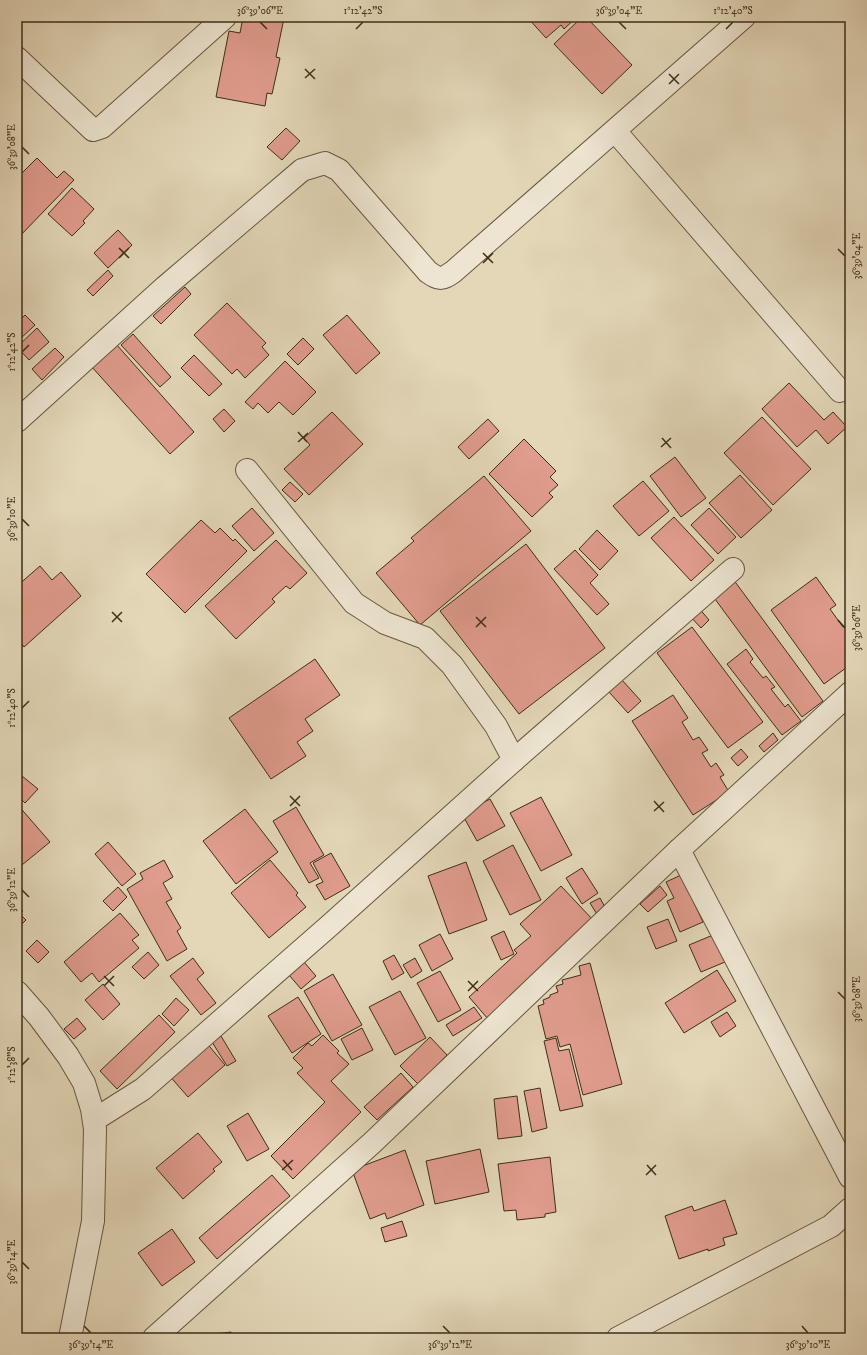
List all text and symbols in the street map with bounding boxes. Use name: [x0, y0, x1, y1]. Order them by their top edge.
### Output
text: 36°39'06"E: [237, 5, 283, 17]
text: 1°12'42"S: [344, 5, 382, 17]
text: 36°39'04"E: [596, 5, 642, 17]
text: 1°12'40"S: [713, 5, 753, 17]
text: 36°39'08"E: [6, 124, 18, 170]
text: 36°39'04"E: [851, 233, 863, 279]
text: 1°12'42"S: [6, 333, 18, 371]
text: 36°39'10"E: [6, 497, 18, 541]
text: 36°39'06"E: [851, 605, 863, 651]
text: 1°12'40"S: [6, 688, 18, 728]
text: 36°39'12"E: [6, 868, 18, 912]
text: 36°39'08"E: [851, 976, 863, 1022]
text: 1°12'38"S: [6, 1047, 18, 1083]
text: 36°39'14"E: [6, 1240, 18, 1284]
text: 36°39'14"E: [69, 1339, 113, 1351]
text: 36°39'12"E: [428, 1339, 472, 1351]
text: 36°39'10"E: [786, 1339, 830, 1351]

